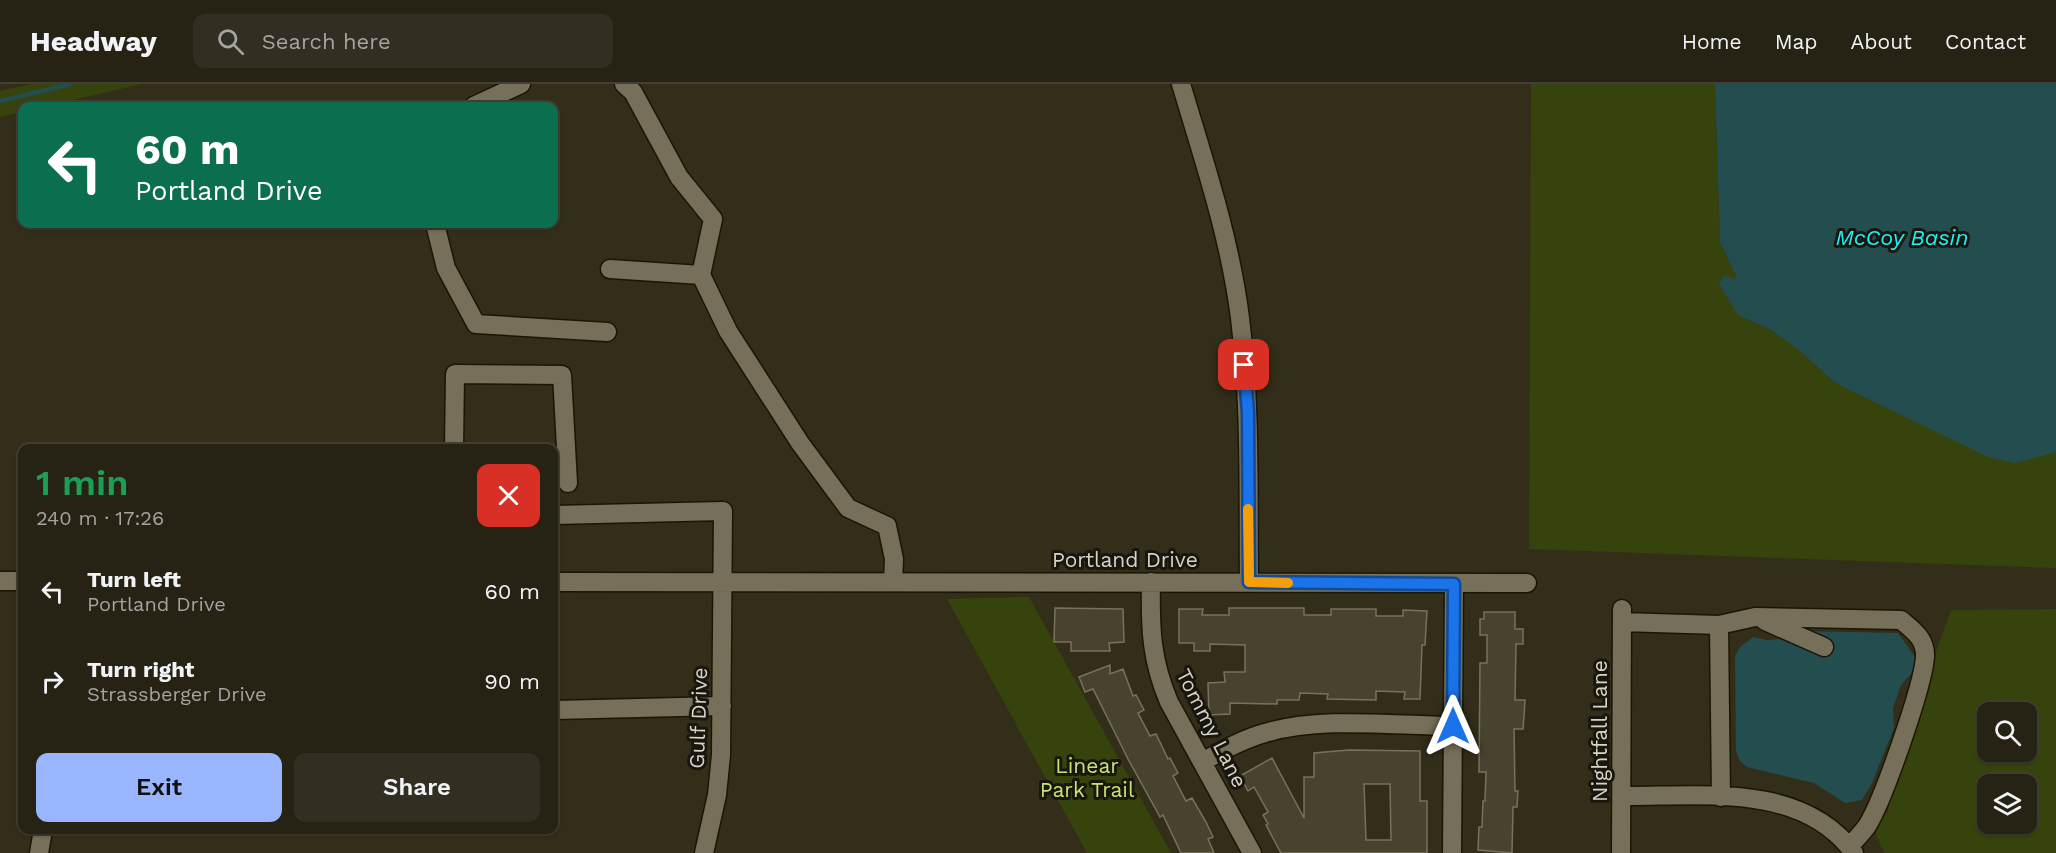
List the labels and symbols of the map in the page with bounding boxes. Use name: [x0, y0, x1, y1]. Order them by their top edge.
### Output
water label: McCoy Basin: [1836, 225, 1969, 250]
pin: [1218, 339, 1269, 390]
street label: Portland Drive: [1052, 547, 1198, 572]
street label: Nightfall Lane: [1587, 660, 1612, 802]
street label: Tommy Lane: [1171, 665, 1253, 791]
street label: Gulf Drive: [684, 667, 712, 769]
position arrow: [1421, 694, 1485, 758]
park label: Linear Park Trail: [1040, 753, 1135, 802]

